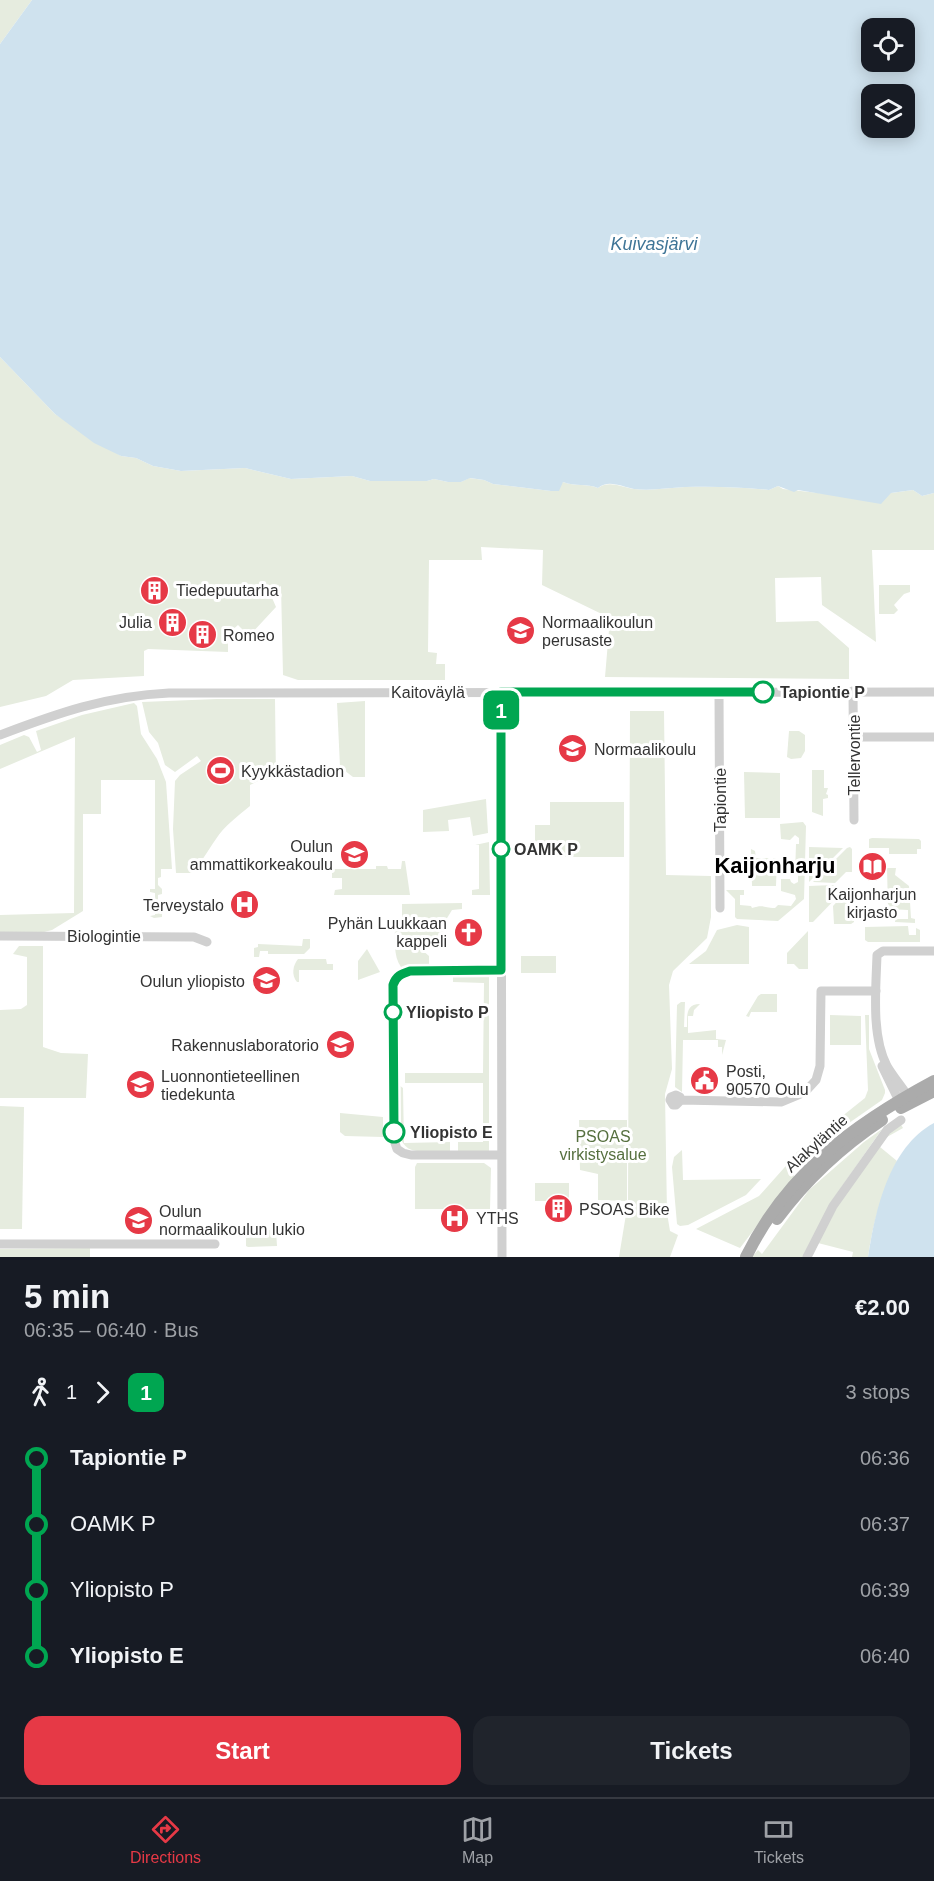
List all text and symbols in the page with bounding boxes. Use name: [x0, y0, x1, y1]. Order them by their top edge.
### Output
map controls: [861, 18, 915, 138]
button: locate: [861, 18, 915, 72]
button: layers: [861, 84, 915, 138]
water label: Kuivasjärvi: [610, 234, 699, 254]
building icon: Tiedepuutarha: [139, 574, 171, 606]
place label: Tiedepuutarha: [176, 582, 279, 599]
building icon: Julia: [157, 606, 189, 638]
place label: Julia: [119, 614, 152, 631]
place label: Normaalikoulun perusaste: [542, 614, 653, 649]
school or university icon: Normaalikoulun perusaste: [505, 615, 537, 647]
building icon: Romeo: [186, 619, 218, 651]
place label: Romeo: [223, 627, 275, 644]
marker: Tapiontie P: [752, 681, 774, 703]
street label: Kaitoväylä: [391, 684, 465, 701]
place label: Tapiontie P: [780, 684, 865, 701]
line badge: 1: [482, 690, 520, 730]
text: 1: [495, 699, 507, 722]
street label: Tellervontie: [846, 714, 863, 795]
school or university icon: Normaalikoulu: [557, 733, 589, 765]
place label: Normaalikoulu: [594, 741, 696, 758]
sports icon: Kyykkästadion: [204, 755, 236, 787]
place label: Kyykkästadion: [241, 763, 344, 780]
street label: Tapiontie: [712, 768, 729, 832]
place label: Oulun ammattikorkeakoulu: [190, 838, 333, 873]
school or university icon: Oulun ammattikorkeakoulu: [338, 839, 370, 871]
marker: OAMK P: [492, 840, 510, 858]
place label: OAMK P: [514, 841, 578, 858]
library icon: Kaijonharjun kirjasto: [856, 850, 888, 882]
district label: Kaijonharju: [714, 853, 836, 878]
place label: Kaijonharjun kirjasto: [828, 886, 916, 921]
hospital icon: Terveystalo: [229, 889, 261, 921]
place label: Terveystalo: [143, 897, 224, 914]
place label: Pyhän Luukkaan kappeli: [328, 915, 447, 950]
church icon: Pyhän Luukkaan kappeli: [452, 916, 484, 948]
street label: Biologintie: [67, 928, 141, 945]
school or university icon: Oulun yliopisto: [250, 965, 282, 997]
place label: Oulun yliopisto: [140, 973, 245, 990]
marker: Yliopisto P: [384, 1003, 402, 1021]
place label: Yliopisto P: [406, 1004, 489, 1021]
school or university icon: Rakennuslaboratorio: [324, 1029, 356, 1061]
place label: Rakennuslaboratorio: [171, 1037, 319, 1054]
place label: Posti, 90570 Oulu: [726, 1063, 809, 1098]
public building icon: Posti, 90570 Oulu: [689, 1064, 721, 1096]
place label: Luonnontieteellinen tiedekunta: [161, 1068, 300, 1103]
school or university icon: Luonnontieteellinen tiedekunta: [124, 1069, 156, 1101]
street label: Alakyläntie: [782, 1111, 851, 1176]
marker: Yliopisto E: [383, 1121, 405, 1143]
place label: Yliopisto E: [410, 1124, 493, 1141]
park label: PSOAS virkistysalue: [559, 1128, 647, 1163]
building icon: PSOAS Bike: [542, 1193, 574, 1225]
place label: PSOAS Bike: [579, 1201, 670, 1218]
hospital icon: YTHS: [439, 1202, 471, 1234]
place label: Oulun normaalikoulun lukio: [159, 1203, 305, 1238]
school or university icon: Oulun normaalikoulun lukio: [122, 1204, 154, 1236]
place label: YTHS: [476, 1210, 519, 1227]
text: 5 min: [24, 1278, 110, 1315]
text: €2.00: [855, 1295, 910, 1320]
text: 06:35 – 06:40 · Bus: [24, 1319, 199, 1341]
icon: walk: [24, 1376, 57, 1409]
icon: forward: [86, 1376, 119, 1409]
text: 1: [66, 1381, 77, 1403]
text: 1: [140, 1381, 152, 1404]
text: 3 stops: [846, 1381, 910, 1403]
text: Tapiontie P: [70, 1445, 187, 1470]
text: 06:36: [860, 1447, 910, 1469]
text: OAMK P: [70, 1511, 156, 1536]
text: 06:37: [860, 1513, 910, 1535]
text: Yliopisto P: [70, 1577, 174, 1602]
text: 06:39: [860, 1579, 910, 1601]
text: Yliopisto E: [70, 1643, 184, 1668]
text: 06:40: [860, 1645, 910, 1667]
button: Start: [24, 1716, 461, 1785]
button: Tickets: [473, 1716, 910, 1785]
tab: Directions: [130, 1813, 201, 1867]
tab: Map: [461, 1813, 494, 1867]
tab: Tickets: [754, 1813, 804, 1867]

